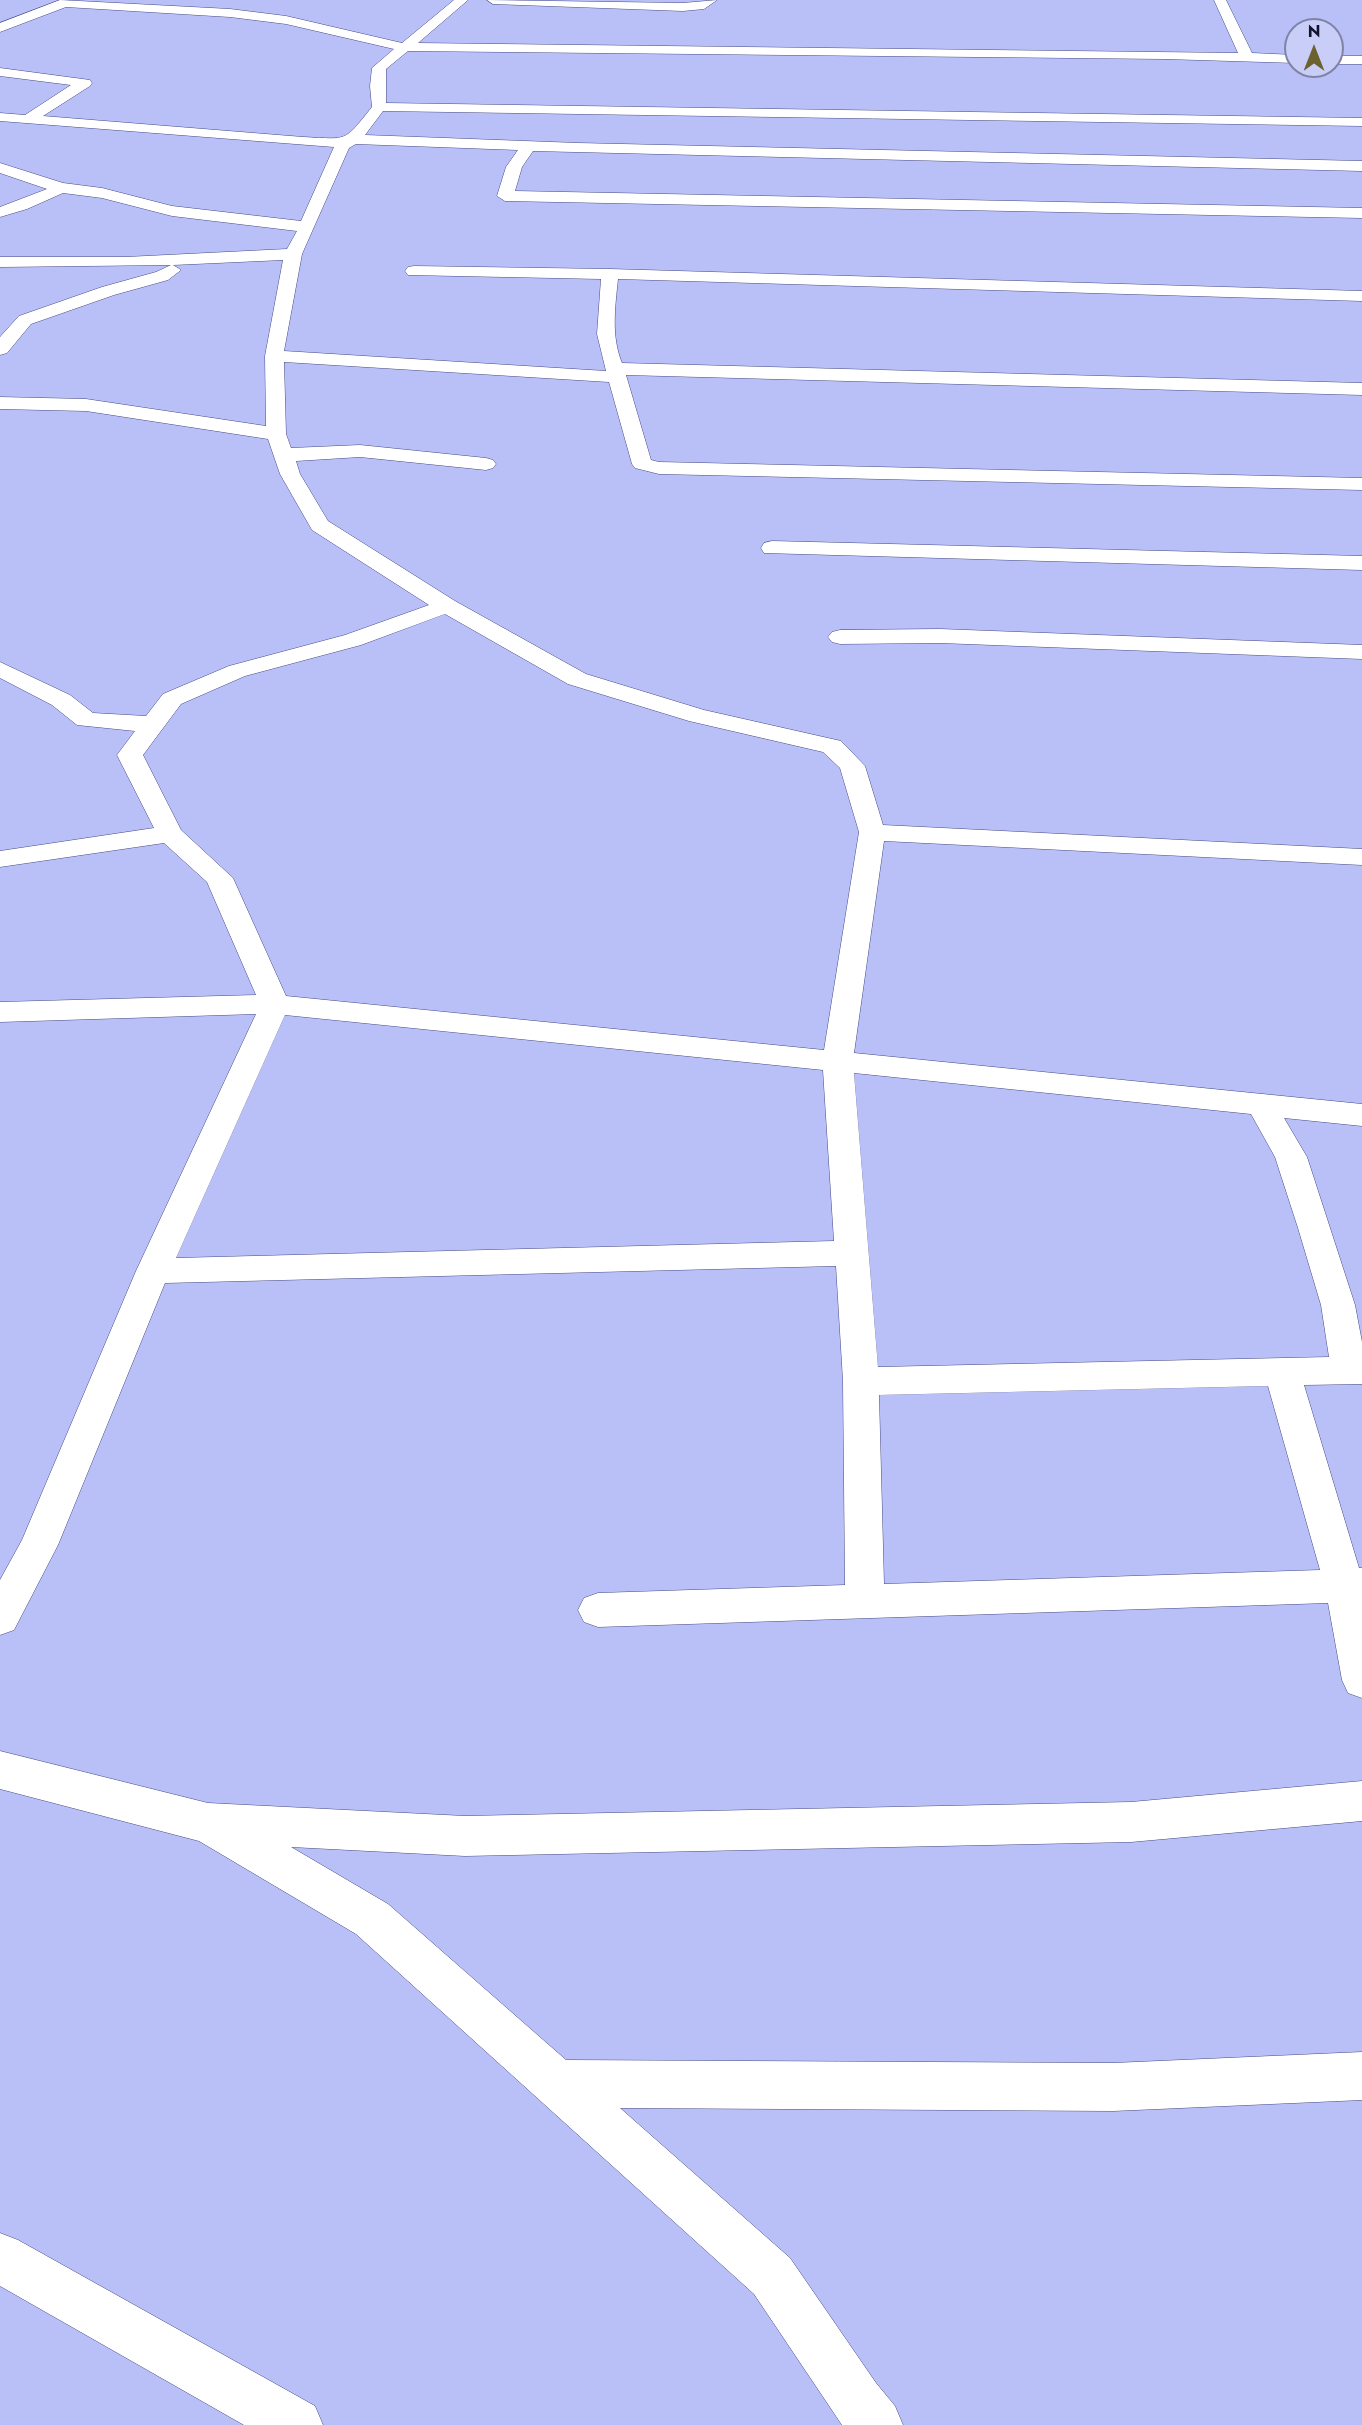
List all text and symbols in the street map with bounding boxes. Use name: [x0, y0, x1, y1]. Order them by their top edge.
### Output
north arrow: [1284, 18, 1344, 78]
text: N: [1308, 20, 1320, 43]

